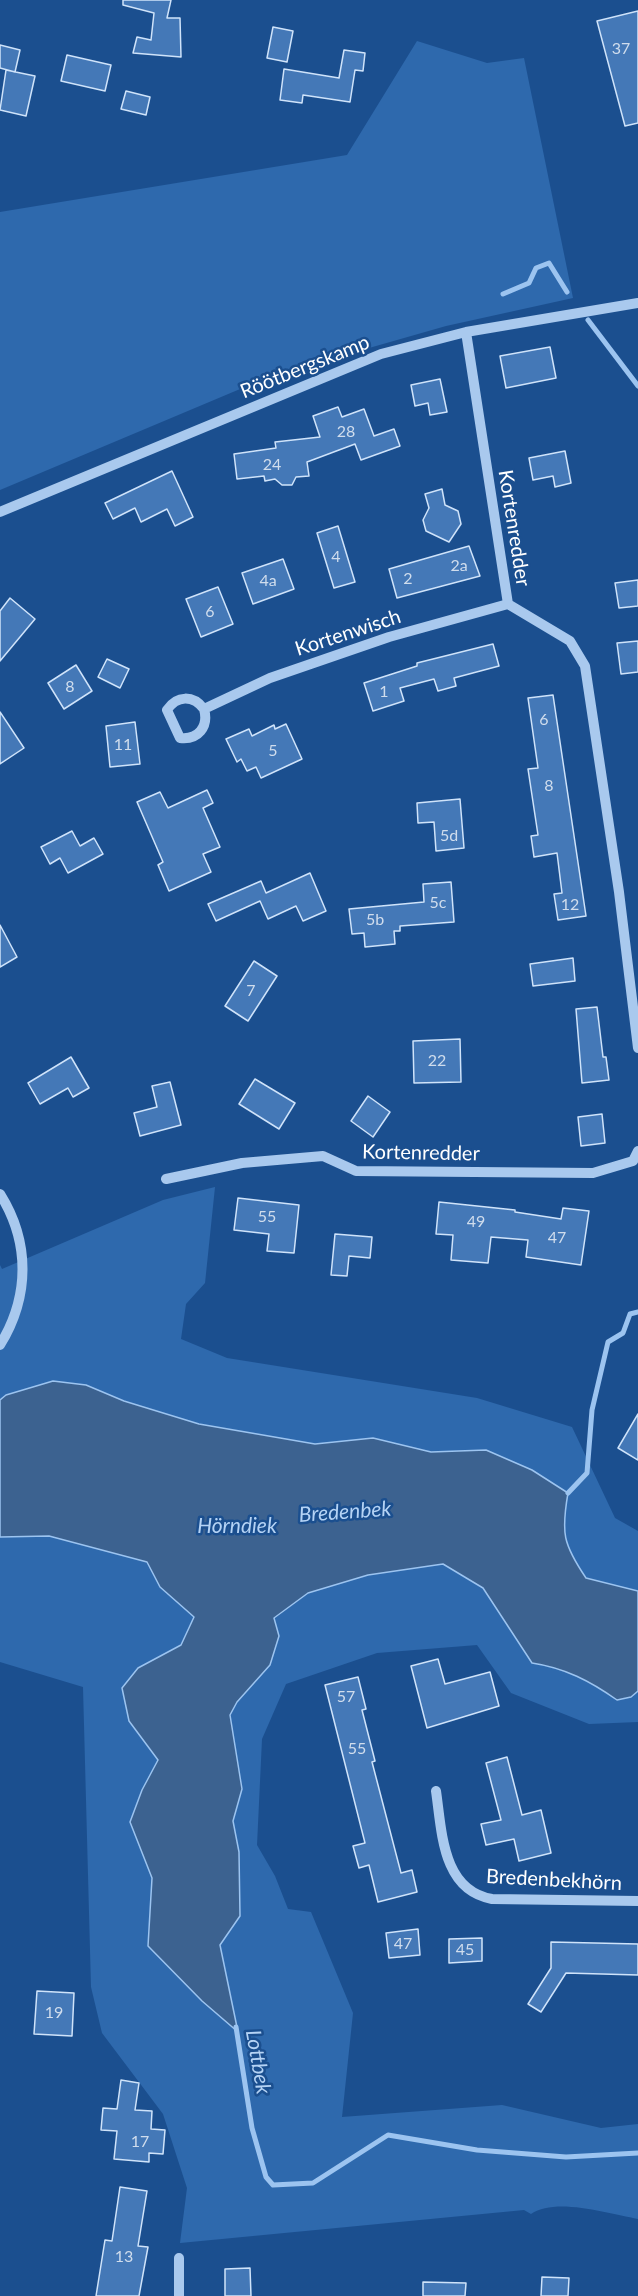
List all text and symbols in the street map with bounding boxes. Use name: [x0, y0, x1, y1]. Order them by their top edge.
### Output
house number: 37: [612, 39, 630, 59]
street label: Röötbergskamp: [237, 330, 373, 404]
house number: 28: [337, 422, 355, 442]
house number: 24: [263, 455, 281, 475]
street label: Kortenredder: [493, 468, 535, 588]
house number: 4: [331, 547, 341, 567]
house number: 2a: [450, 556, 468, 576]
house number: 2: [403, 569, 413, 589]
house number: 4a: [259, 571, 277, 591]
house number: 6: [205, 602, 215, 622]
street label: Kortenwisch: [292, 605, 404, 661]
house number: 8: [65, 677, 75, 697]
house number: 1: [379, 682, 389, 702]
house number: 6: [539, 710, 549, 730]
house number: 11: [114, 735, 132, 755]
house number: 5: [268, 741, 278, 761]
house number: 8: [544, 776, 554, 796]
house number: 5d: [440, 826, 458, 846]
house number: 5c: [430, 893, 446, 913]
house number: 12: [561, 895, 579, 915]
house number: 5b: [366, 910, 384, 930]
house number: 7: [246, 981, 256, 1001]
house number: 22: [428, 1051, 446, 1071]
street label: Kortenredder: [362, 1140, 480, 1166]
house number: 55: [258, 1207, 276, 1227]
house number: 49: [467, 1212, 485, 1232]
house number: 47: [548, 1228, 566, 1248]
water label: Bredenbek: [298, 1496, 392, 1528]
water label: Hörndiek: [197, 1513, 277, 1539]
house number: 57: [337, 1687, 355, 1707]
house number: 55: [348, 1739, 366, 1759]
street label: Bredenbekhörn: [486, 1864, 622, 1896]
house number: 47: [394, 1934, 412, 1954]
house number: 45: [456, 1940, 474, 1960]
house number: 19: [45, 2003, 63, 2023]
water label: Lottbek: [240, 2028, 276, 2096]
house number: 17: [131, 2132, 149, 2152]
house number: 13: [115, 2247, 133, 2267]

